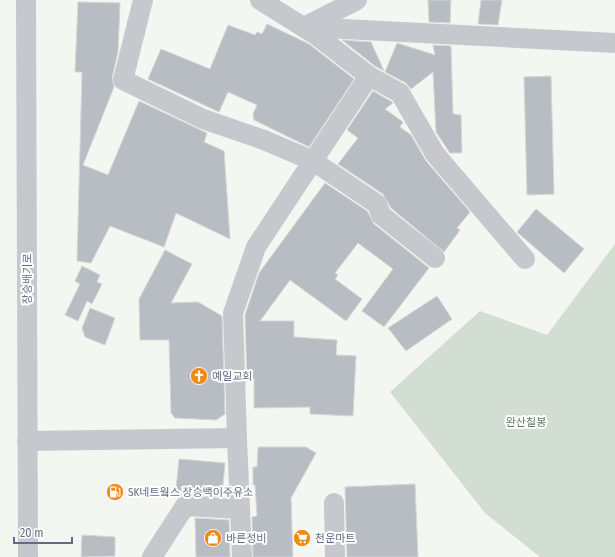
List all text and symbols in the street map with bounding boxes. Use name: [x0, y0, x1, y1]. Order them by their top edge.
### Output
street label: 장승배기로: [21, 254, 34, 304]
church icon: 예일교회: [189, 366, 209, 386]
place label: 예일교회: [212, 370, 252, 383]
park label: 완산칠봉: [506, 416, 546, 429]
fuel station icon: SK네트웤스 장승백이주유소: [105, 482, 125, 502]
place label: SK네트웤스 장승백이주유소: [128, 486, 253, 499]
scale bar: [14, 519, 72, 545]
text: 20 m: [20, 526, 44, 540]
shop icon: 바른정비: [203, 528, 223, 548]
supermarket icon: 천운마트: [292, 528, 312, 548]
place label: 바른정비: [226, 532, 266, 545]
place label: 천운마트: [315, 532, 355, 545]

